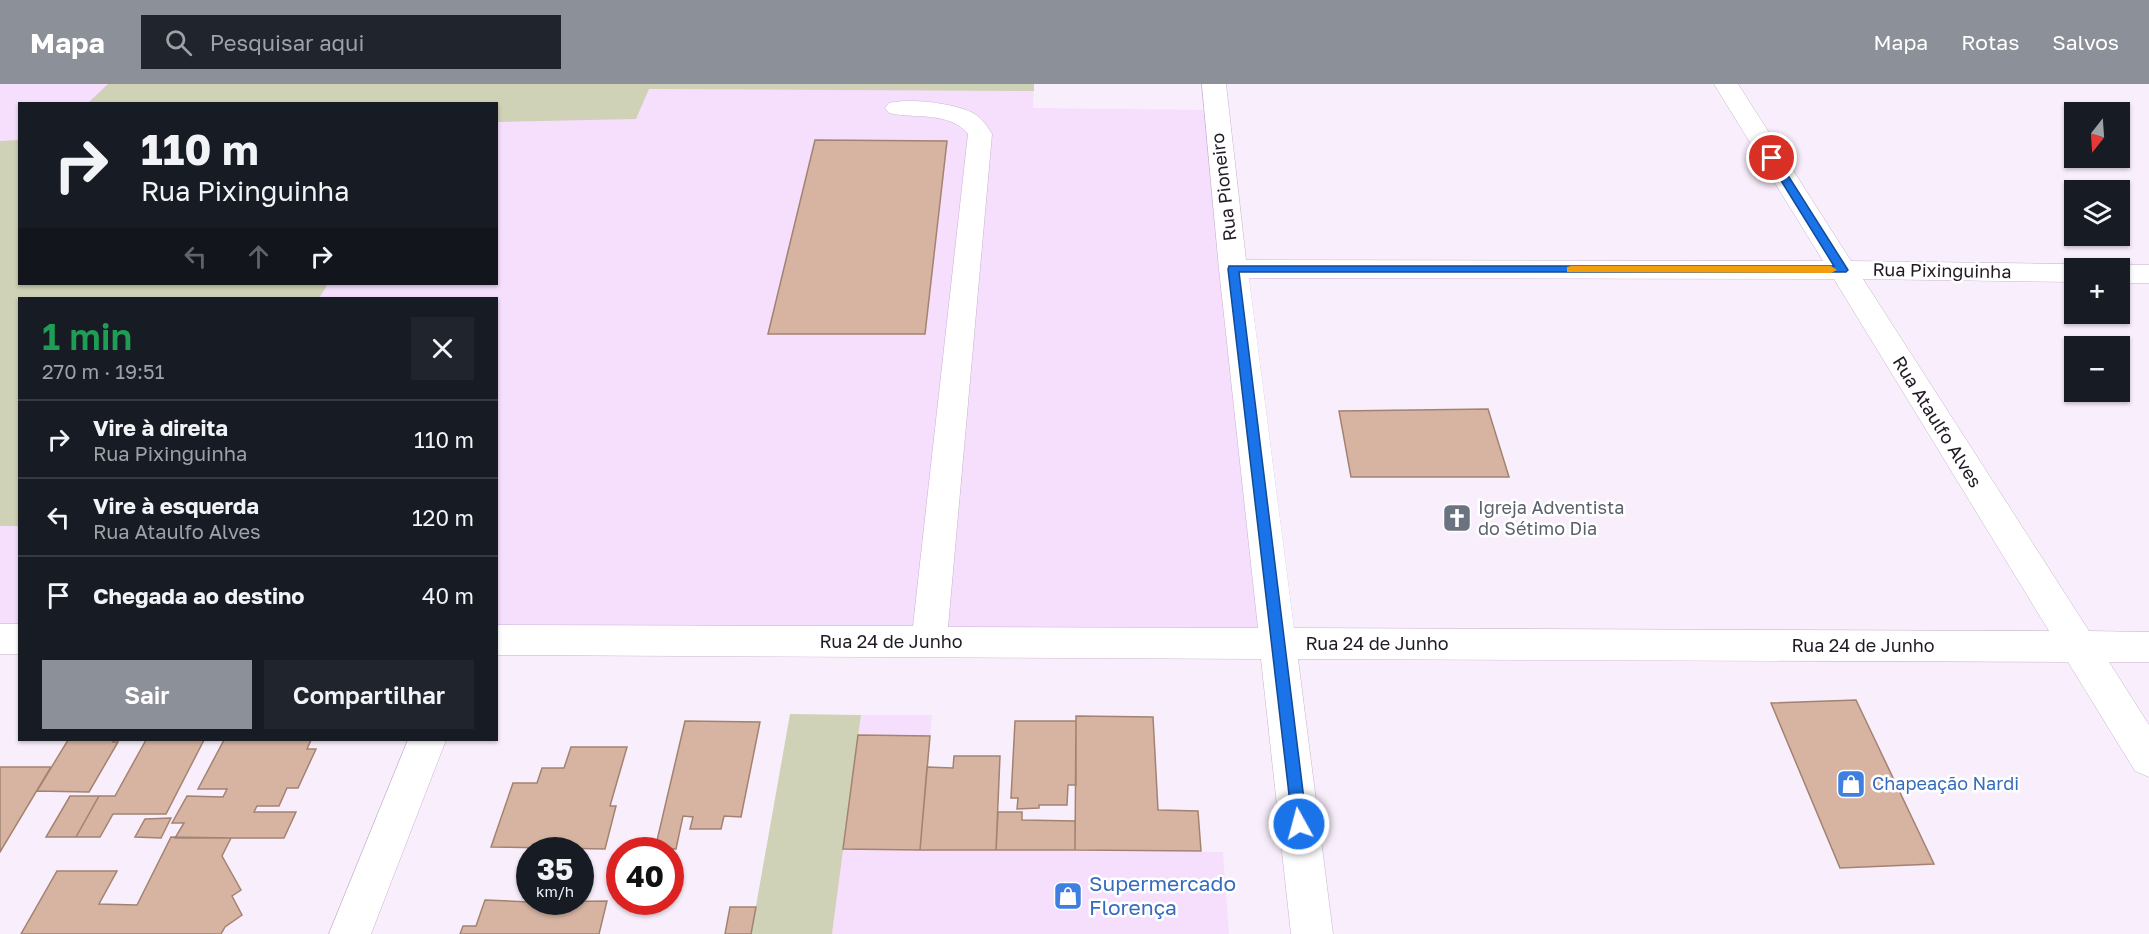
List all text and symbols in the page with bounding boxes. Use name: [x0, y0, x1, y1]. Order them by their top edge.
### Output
search box: [141, 15, 561, 69]
text: Mapa: [30, 26, 105, 59]
icon: search: [162, 26, 195, 59]
text: Pesquisar aqui: [210, 29, 364, 56]
text: Mapa: [1874, 29, 1928, 55]
text: Rotas: [1961, 29, 2019, 55]
text: Salvos: [2052, 29, 2119, 55]
north arrow: [2064, 102, 2130, 168]
map controls: [2064, 102, 2130, 402]
text: 110 m: [141, 124, 259, 174]
icon: right: [42, 126, 120, 204]
street label: Rua Pioneiro: [1205, 132, 1241, 242]
pin: [1746, 132, 1797, 183]
icon: arrive: [1755, 141, 1788, 174]
text: Rua Pixinguinha: [141, 175, 349, 207]
button: layers: [2064, 180, 2130, 246]
icon: left: [179, 240, 212, 273]
icon: ahead: [242, 240, 275, 273]
icon: right: [305, 240, 338, 273]
street label: Rua Pixinguinha: [1872, 258, 2012, 282]
button: +: [2064, 258, 2130, 324]
text: 1 min: [42, 315, 132, 358]
button: close: [411, 317, 474, 380]
button: −: [2064, 336, 2130, 402]
street label: Rua Ataulfo Alves: [1889, 352, 1987, 491]
text: 270 m · 19:51: [42, 359, 164, 383]
text: Vire à direita: [93, 414, 228, 441]
icon: right: [42, 423, 75, 456]
text: 110 m: [414, 426, 474, 453]
text: Rua Pixinguinha: [93, 441, 247, 465]
text: Vire à esquerda: [93, 492, 259, 519]
place label: Igreja Adventista do Sétimo Dia: [1478, 496, 1624, 539]
icon: left: [42, 501, 75, 534]
church icon: Igreja Adventista do Sétimo Dia: [1441, 502, 1473, 534]
text: 120 m: [412, 504, 474, 531]
text: Rua Ataulfo Alves: [93, 519, 261, 543]
icon: arrive: [42, 579, 75, 612]
text: Chegada ao destino: [93, 582, 305, 609]
text: 40 m: [422, 582, 474, 609]
street label: Rua 24 de Junho: [819, 630, 963, 652]
street label: Rua 24 de Junho: [1305, 632, 1449, 654]
street label: Rua 24 de Junho: [1791, 634, 1935, 656]
button: Sair: [42, 660, 252, 729]
button: Compartilhar: [264, 660, 474, 729]
shop icon: Chapeação Nardi: [1835, 768, 1867, 800]
place label: Chapeação Nardi: [1872, 772, 2019, 794]
position arrow: [1267, 792, 1331, 856]
speed limit sign: 40: [606, 837, 684, 915]
text: 35: [537, 851, 573, 887]
place label: Supermercado Florença: [1089, 870, 1236, 920]
shop icon: Supermercado Florença: [1052, 880, 1084, 912]
text: km/h: [536, 882, 574, 900]

